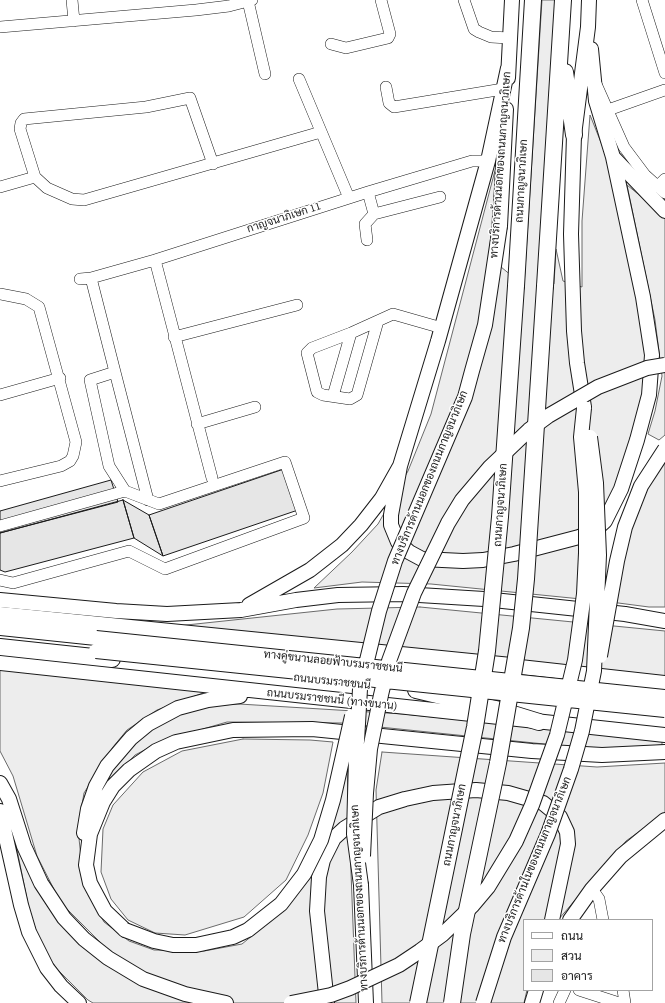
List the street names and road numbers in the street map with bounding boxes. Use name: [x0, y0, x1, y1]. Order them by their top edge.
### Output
street label: ทางบริการด้านนอกของถนนกาญจนาภิเษก: [488, 71, 514, 259]
street label: ถนนกาญจนาภิเษก: [513, 139, 531, 223]
street label: กาญจนาภิเษก 11: [245, 200, 323, 236]
street label: ทางบริการด้านนอกของถนนกาญจนาภิเษก: [389, 389, 471, 567]
street label: ถนนกาญจนาภิเษก: [491, 463, 511, 547]
street label: ทางคู่ขนานลอยฟ้าบรมราชชนนี: [263, 648, 403, 676]
street label: ถนนบรมราชชนนี: [293, 671, 371, 693]
street label: ถนนบรมราชชนนี (ทางขนาน): [266, 687, 398, 713]
street label: ทางบริการด้านในของถนนกาญจนาภิเษก: [495, 775, 575, 945]
street label: ถนนกาญจนาภิเษก: [441, 783, 469, 867]
street label: ทางบริการด้านนอกของถนนกาญจนาภิเษก: [349, 804, 371, 992]

